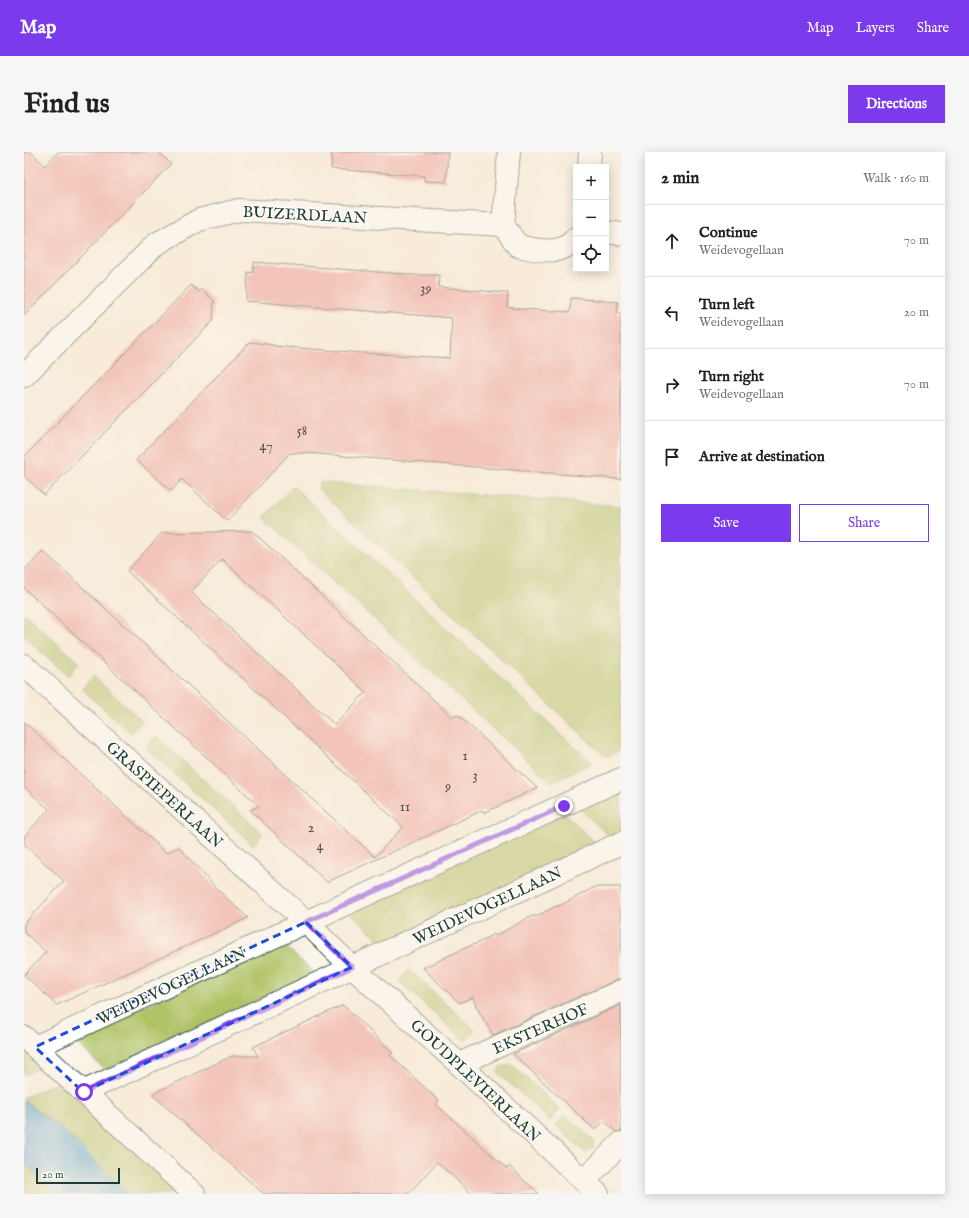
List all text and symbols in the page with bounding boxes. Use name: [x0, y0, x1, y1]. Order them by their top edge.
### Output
text: Map: [20, 16, 56, 40]
text: Map: [807, 19, 834, 37]
text: Layers: [856, 19, 895, 37]
text: Share: [917, 19, 949, 37]
button: Directions: [848, 85, 945, 123]
text: Find us: [24, 87, 110, 122]
map controls: [573, 164, 609, 272]
button: +: [573, 164, 609, 200]
text: 2 min: [661, 168, 699, 189]
text: Walk · 160 m: [863, 170, 929, 187]
button: −: [573, 200, 609, 236]
street label: BUIZERDLAAN: [242, 203, 368, 229]
text: Continue: [699, 223, 757, 242]
icon: ahead: [661, 230, 683, 252]
text: 70 m: [904, 232, 929, 249]
button: locate: [573, 236, 609, 272]
text: Weidevogellaan: [699, 242, 784, 259]
house number: 39: [420, 280, 432, 298]
text: Turn left: [699, 295, 755, 314]
icon: left: [661, 302, 683, 324]
text: 20 m: [904, 304, 929, 321]
text: Weidevogellaan: [699, 314, 784, 331]
text: Turn right: [699, 367, 764, 386]
icon: right: [661, 374, 683, 396]
text: 70 m: [904, 376, 929, 393]
text: Weidevogellaan: [699, 386, 784, 403]
house number: 58: [297, 422, 307, 440]
house number: 47: [260, 437, 272, 455]
icon: arrive: [661, 446, 683, 468]
text: Arrive at destination: [699, 447, 825, 466]
button: Save: [661, 504, 791, 542]
button: Share: [799, 504, 929, 542]
street label: GRASPIEPERLAAN: [101, 738, 226, 853]
house number: 1: [462, 747, 468, 765]
house number: 3: [472, 767, 478, 785]
house number: 9: [444, 778, 451, 796]
route end: [555, 797, 573, 815]
house number: 11: [400, 798, 410, 816]
house number: 2: [308, 819, 315, 837]
house number: 4: [317, 837, 324, 855]
street label: WEIDEVOGELLAAN: [410, 863, 566, 950]
street label: WEIDEVOGELLAAN: [94, 943, 250, 1030]
street label: EKSTERHOF: [490, 1000, 592, 1060]
street label: GOUDPLEVIERLAAN: [405, 1016, 544, 1147]
route start: [75, 1083, 93, 1101]
scale bar: [36, 1166, 120, 1185]
text: 20 m: [42, 1168, 63, 1182]

